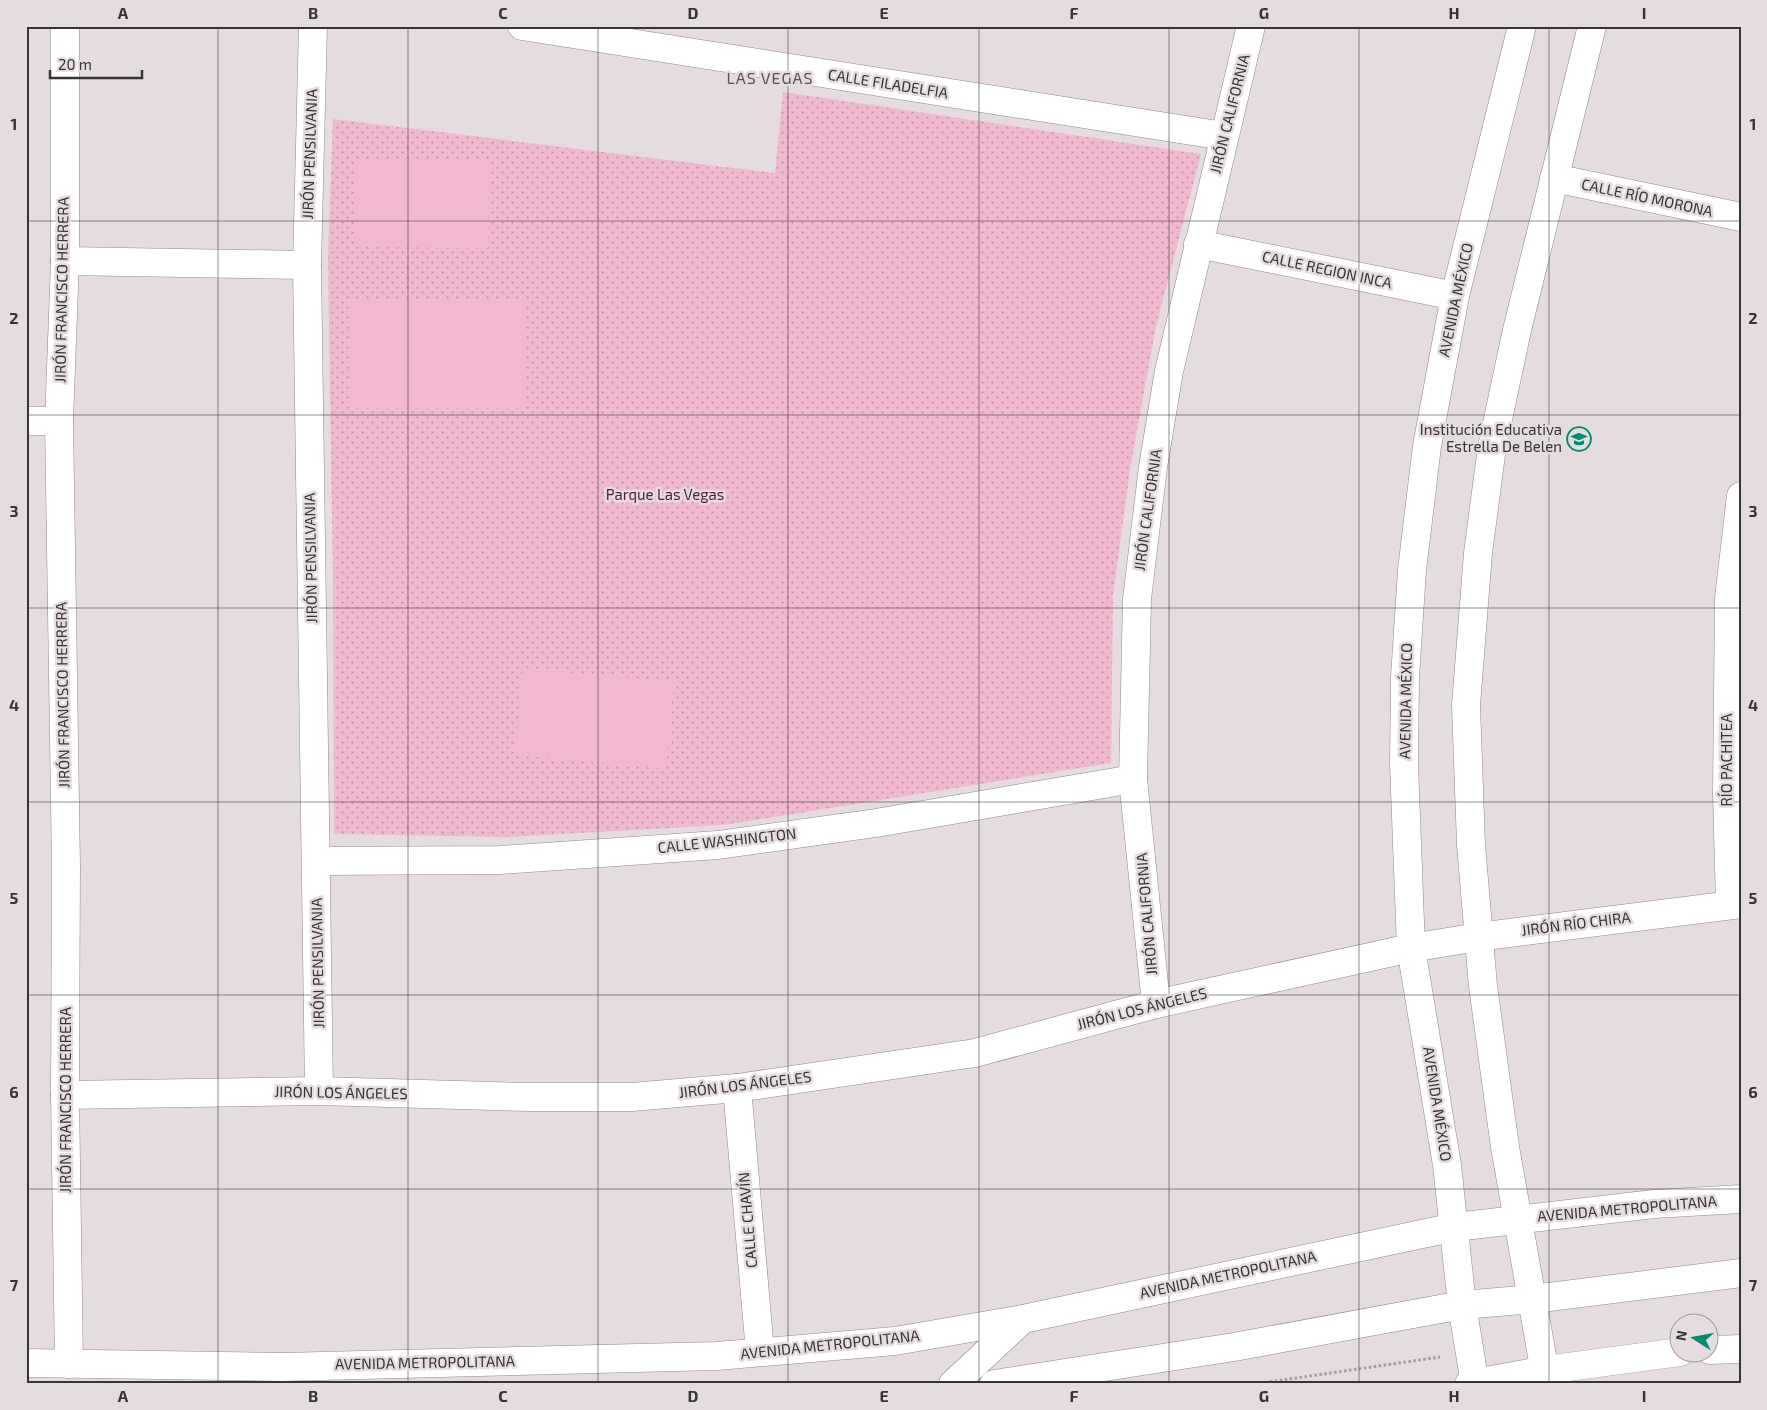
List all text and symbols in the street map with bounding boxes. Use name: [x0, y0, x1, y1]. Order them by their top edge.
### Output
text: A: [118, 3, 129, 22]
text: B: [308, 3, 318, 22]
text: C: [498, 3, 508, 22]
text: D: [688, 3, 699, 22]
text: E: [879, 3, 889, 22]
text: F: [1070, 3, 1079, 22]
text: G: [1259, 3, 1269, 22]
text: H: [1448, 3, 1460, 22]
text: I: [1642, 3, 1646, 22]
scale bar: [50, 48, 142, 80]
street label: JIRÓN CALIFORNIA: [1205, 51, 1253, 176]
text: 20 m: [58, 55, 92, 73]
street label: CALLE FILADELFIA: [827, 65, 950, 102]
district label: LAS VEGAS: [727, 68, 813, 87]
street label: JIRÓN PENSILVANIA: [298, 88, 320, 220]
text: 1: [11, 114, 17, 133]
text: 1: [1750, 114, 1756, 133]
street label: CALLE RÍO MORONA: [1580, 174, 1715, 220]
street label: JIRÓN FRANCISCO HERRERA: [50, 196, 72, 383]
street label: AVENIDA MÉXICO: [1434, 241, 1476, 358]
street label: CALLE REGION INCA: [1261, 246, 1394, 292]
text: 2: [9, 308, 19, 327]
text: 2: [1748, 308, 1758, 327]
place label: Institución Educativa Estrella De Belen: [1420, 420, 1562, 455]
school or university icon: Institución Educativa Estrella De Belen: [1566, 426, 1592, 452]
street label: JIRÓN CALIFORNIA: [1130, 447, 1165, 572]
park label: Parque Las Vegas: [606, 485, 724, 503]
street label: JIRÓN PENSILVANIA: [300, 492, 320, 624]
text: 3: [9, 501, 19, 520]
text: 3: [1748, 501, 1758, 520]
street label: JIRÓN FRANCISCO HERRERA: [51, 601, 73, 788]
street label: AVENIDA MÉXICO: [1395, 643, 1415, 759]
text: 4: [9, 695, 19, 714]
text: 4: [1748, 695, 1758, 714]
street label: RÍO PACHITEA: [1717, 713, 1735, 807]
street label: CALLE WASHINGTON: [657, 824, 797, 856]
street label: JIRÓN CALIFORNIA: [1132, 851, 1160, 976]
text: 5: [10, 888, 19, 907]
text: 5: [1749, 888, 1758, 907]
street label: JIRÓN PENSILVANIA: [307, 897, 327, 1029]
street label: JIRÓN RÍO CHIRA: [1520, 907, 1632, 939]
street label: JIRÓN LOS ÁNGELES: [1075, 983, 1209, 1033]
street label: JIRÓN FRANCISCO HERRERA: [56, 1006, 74, 1193]
street label: AVENIDA MÉXICO: [1420, 1045, 1456, 1163]
street label: JIRÓN LOS ÁNGELES: [678, 1067, 812, 1101]
text: 6: [9, 1082, 19, 1101]
street label: JIRÓN LOS ÁNGELES: [274, 1082, 408, 1102]
text: 6: [1748, 1082, 1758, 1101]
street label: CALLE CHAVÍN: [734, 1171, 760, 1269]
street label: AVENIDA METROPOLITANA: [1536, 1191, 1718, 1225]
street label: AVENIDA METROPOLITANA: [1138, 1246, 1318, 1302]
text: 7: [10, 1275, 19, 1294]
text: 7: [1749, 1275, 1758, 1294]
north arrow: [1670, 1312, 1720, 1362]
street label: AVENIDA METROPOLITANA: [739, 1326, 921, 1362]
text: N: [1671, 1329, 1690, 1342]
street label: AVENIDA METROPOLITANA: [335, 1351, 516, 1373]
text: A: [118, 1386, 129, 1405]
text: B: [308, 1386, 318, 1405]
text: C: [498, 1386, 508, 1405]
text: D: [688, 1386, 699, 1405]
text: E: [879, 1386, 889, 1405]
text: F: [1070, 1386, 1079, 1405]
text: G: [1259, 1386, 1269, 1405]
text: H: [1448, 1386, 1460, 1405]
text: I: [1642, 1386, 1646, 1405]

